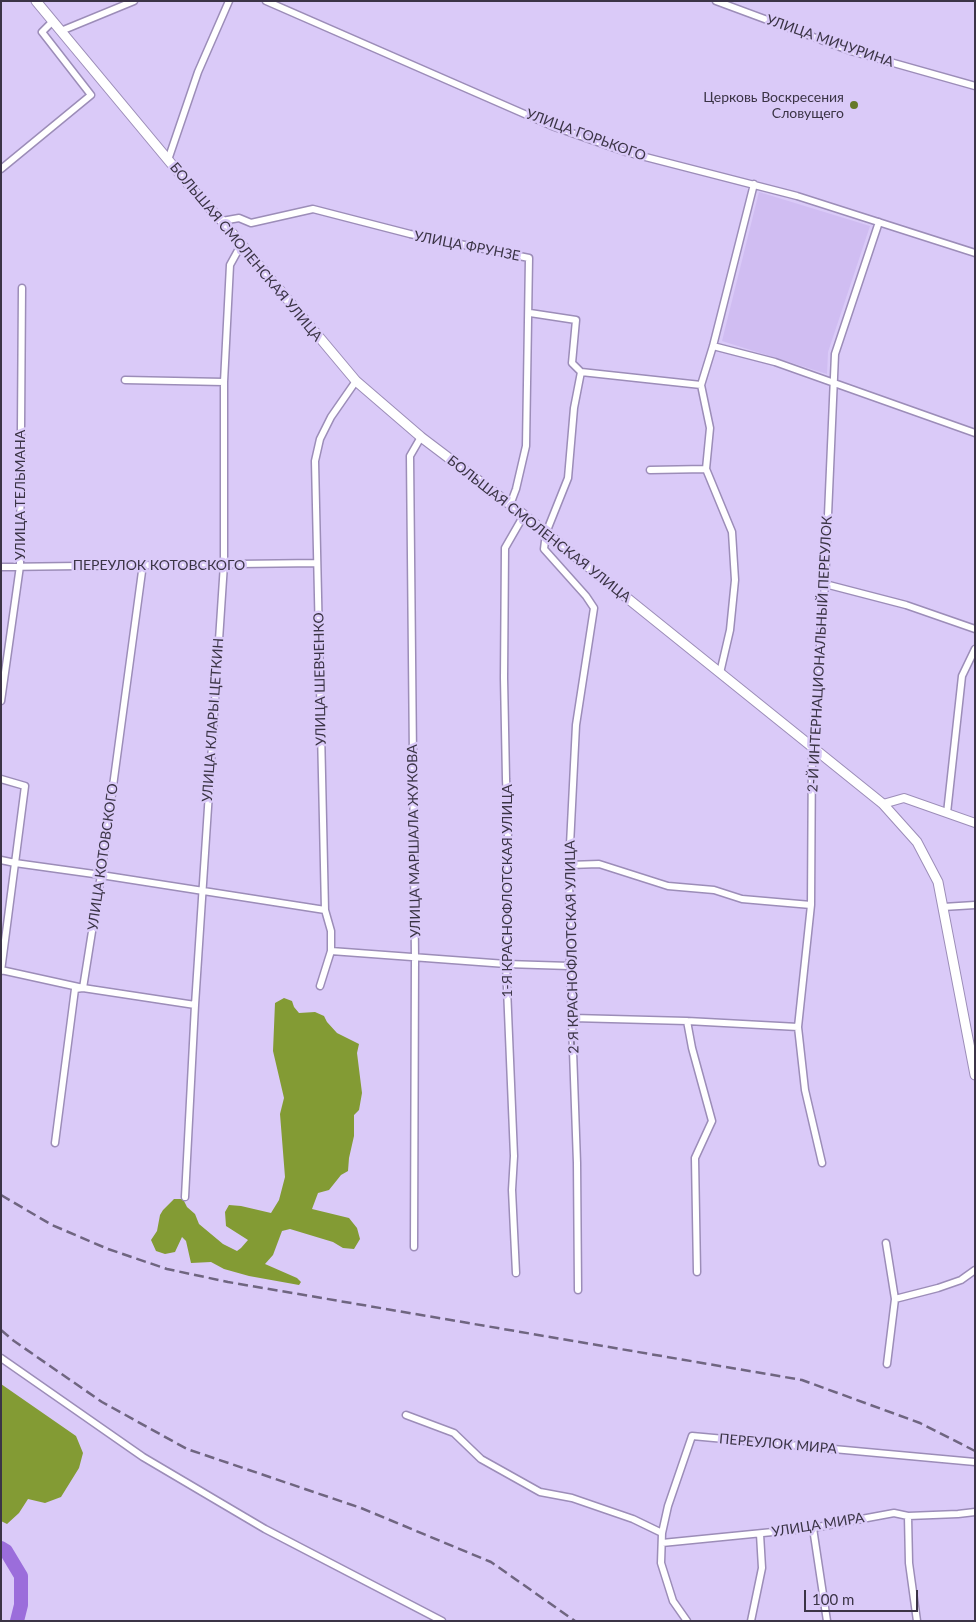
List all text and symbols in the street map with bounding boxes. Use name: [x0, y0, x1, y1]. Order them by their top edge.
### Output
street label: УЛИЦА МИЧУРИНА: [764, 11, 896, 71]
place label: Церковь Воскресения Словущего: [703, 89, 844, 121]
marker: Церковь Воскресения Словущего: [848, 99, 860, 111]
street label: УЛИЦА ГОРЬКОГО: [524, 106, 648, 164]
street label: БОЛЬШАЯ СМОЛЕНСКАЯ УЛИЦА: [166, 159, 326, 345]
street label: УЛИЦА ФРУНЗЕ: [413, 227, 521, 265]
street label: УЛИЦА ТЕЛЬМАНА: [12, 430, 28, 560]
street label: БОЛЬШАЯ СМОЛЕНСКАЯ УЛИЦА: [444, 452, 634, 606]
street label: 2-Й ИНТЕРНАЦИОНАЛЬНЫЙ ПЕРЕУЛОК: [804, 515, 836, 793]
street label: ПЕРЕУЛОК КОТОВСКОГО: [73, 557, 245, 573]
street label: УЛИЦА ШЕВЧЕНКО: [310, 612, 330, 746]
street label: УЛИЦА КЛАРЫ ЦЕТКИН: [199, 637, 227, 803]
street label: УЛИЦА МАРШАЛА ЖУКОВА: [404, 744, 424, 938]
street label: УЛИЦА КОТОВСКОГО: [84, 782, 122, 932]
street label: 1-Я КРАСНОФЛОТСКАЯ УЛИЦА: [499, 784, 515, 998]
street label: 2-Я КРАСНОФЛОТСКАЯ УЛИЦА: [562, 840, 582, 1054]
street label: ПЕРЕУЛОК МИРА: [719, 1430, 837, 1458]
street label: УЛИЦА МИРА: [770, 1509, 866, 1541]
scale bar: [806, 1580, 920, 1612]
text: 100 m: [812, 1590, 854, 1608]

